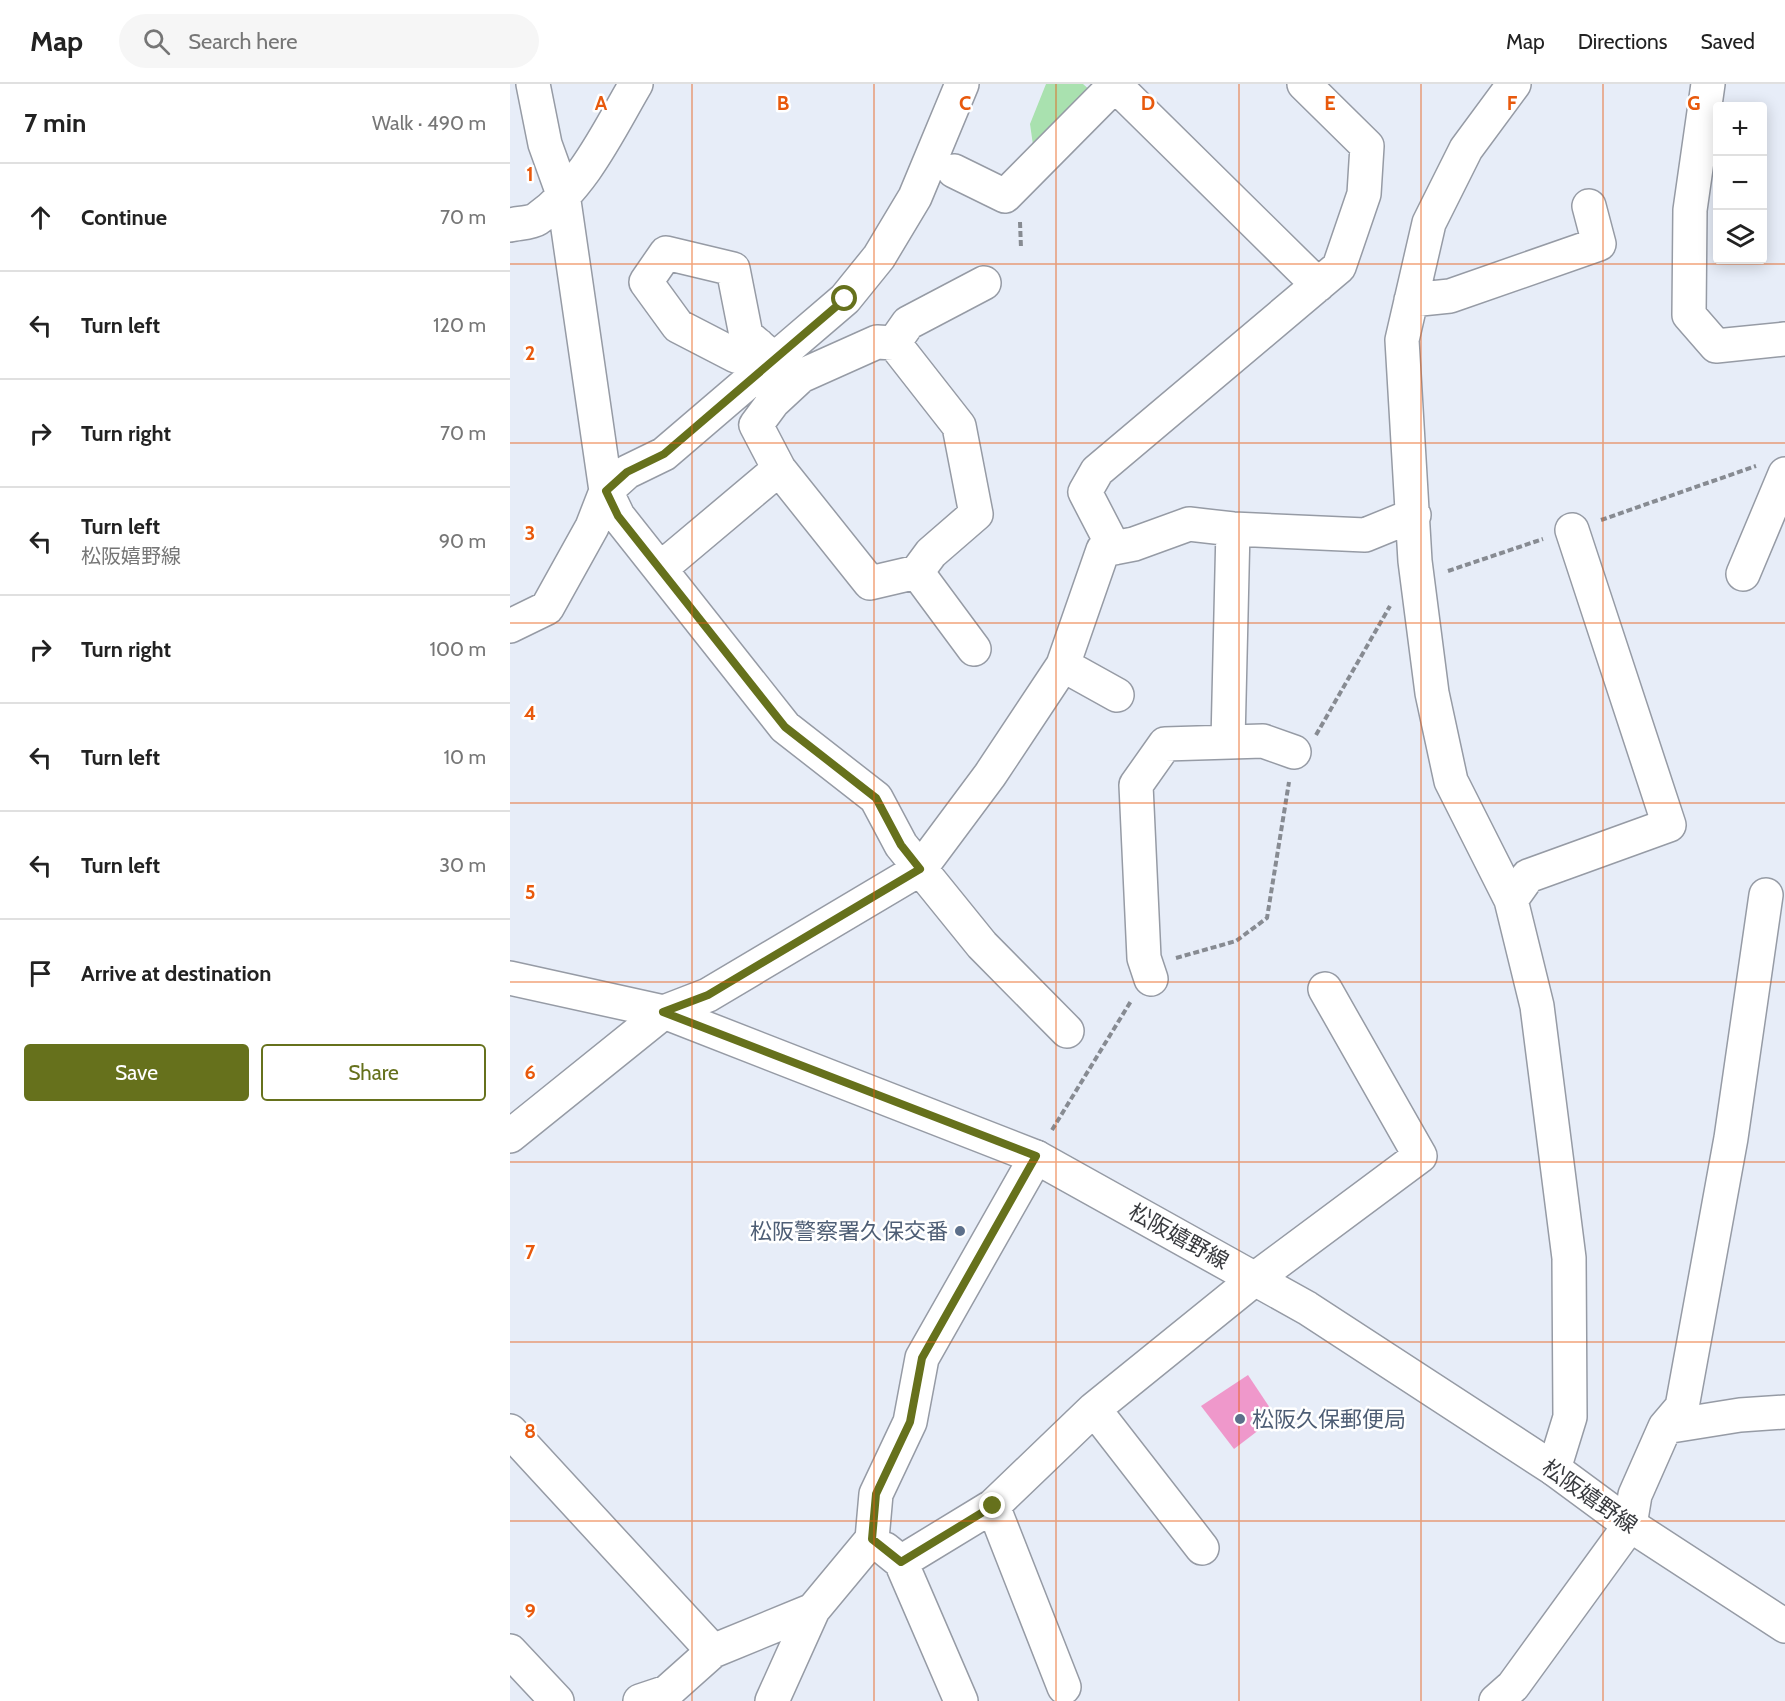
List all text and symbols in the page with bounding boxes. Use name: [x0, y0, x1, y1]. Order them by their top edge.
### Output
search box: [119, 14, 539, 68]
text: Map: [30, 24, 83, 58]
icon: search: [140, 25, 173, 58]
text: Search here: [188, 28, 297, 55]
text: Map: [1506, 29, 1545, 54]
text: Directions: [1578, 29, 1667, 54]
text: Saved: [1700, 29, 1755, 54]
text: A: [595, 91, 608, 115]
text: B: [777, 91, 789, 115]
text: C: [959, 91, 971, 115]
text: D: [1141, 91, 1155, 115]
text: E: [1324, 91, 1336, 115]
text: F: [1507, 91, 1518, 115]
text: G: [1687, 91, 1701, 115]
map controls: [1713, 102, 1767, 264]
button: +: [1713, 102, 1767, 156]
text: 7 min: [24, 107, 86, 139]
text: Walk · 490 m: [372, 111, 486, 135]
button: −: [1713, 156, 1767, 210]
text: 1: [526, 162, 534, 186]
icon: ahead: [24, 201, 57, 234]
text: Continue: [81, 204, 167, 231]
text: 70 m: [440, 205, 486, 229]
button: layers: [1713, 210, 1767, 264]
route start: [831, 285, 857, 311]
icon: left: [24, 309, 57, 342]
text: Turn left: [81, 312, 160, 339]
text: 120 m: [433, 313, 486, 337]
text: 2: [525, 341, 535, 365]
icon: right: [24, 417, 57, 450]
text: Turn right: [81, 420, 171, 447]
text: 70 m: [440, 421, 486, 445]
text: Turn left: [81, 513, 160, 540]
text: 3: [525, 521, 535, 545]
icon: left: [24, 525, 57, 558]
text: 90 m: [439, 529, 486, 553]
text: 松阪嬉野線: [81, 544, 181, 568]
icon: right: [24, 633, 57, 666]
text: Turn right: [81, 636, 171, 663]
text: 100 m: [430, 637, 486, 661]
text: 4: [524, 701, 536, 725]
icon: left: [24, 741, 57, 774]
text: Turn left: [81, 744, 160, 771]
text: 10 m: [443, 745, 486, 769]
icon: left: [24, 849, 57, 882]
text: Turn left: [81, 852, 160, 879]
text: 30 m: [439, 853, 486, 877]
text: 5: [525, 880, 535, 904]
icon: arrive: [24, 957, 57, 990]
text: Arrive at destination: [81, 960, 271, 987]
button: Save: [24, 1044, 249, 1101]
button: Share: [261, 1044, 486, 1101]
text: 6: [524, 1060, 536, 1084]
street label: 松阪嬉野線: [1124, 1198, 1233, 1275]
place label: 松阪警察署久保交番: [750, 1218, 948, 1245]
marker: 松阪警察署久保交番: [953, 1224, 967, 1238]
text: 7: [525, 1240, 536, 1264]
place label: 松阪久保郵便局: [1252, 1406, 1406, 1433]
marker: 松阪久保郵便局: [1233, 1412, 1247, 1426]
text: 8: [524, 1419, 536, 1443]
street label: 松阪嬉野線: [1537, 1454, 1643, 1539]
route end: [979, 1492, 1005, 1518]
text: 9: [524, 1599, 536, 1623]

